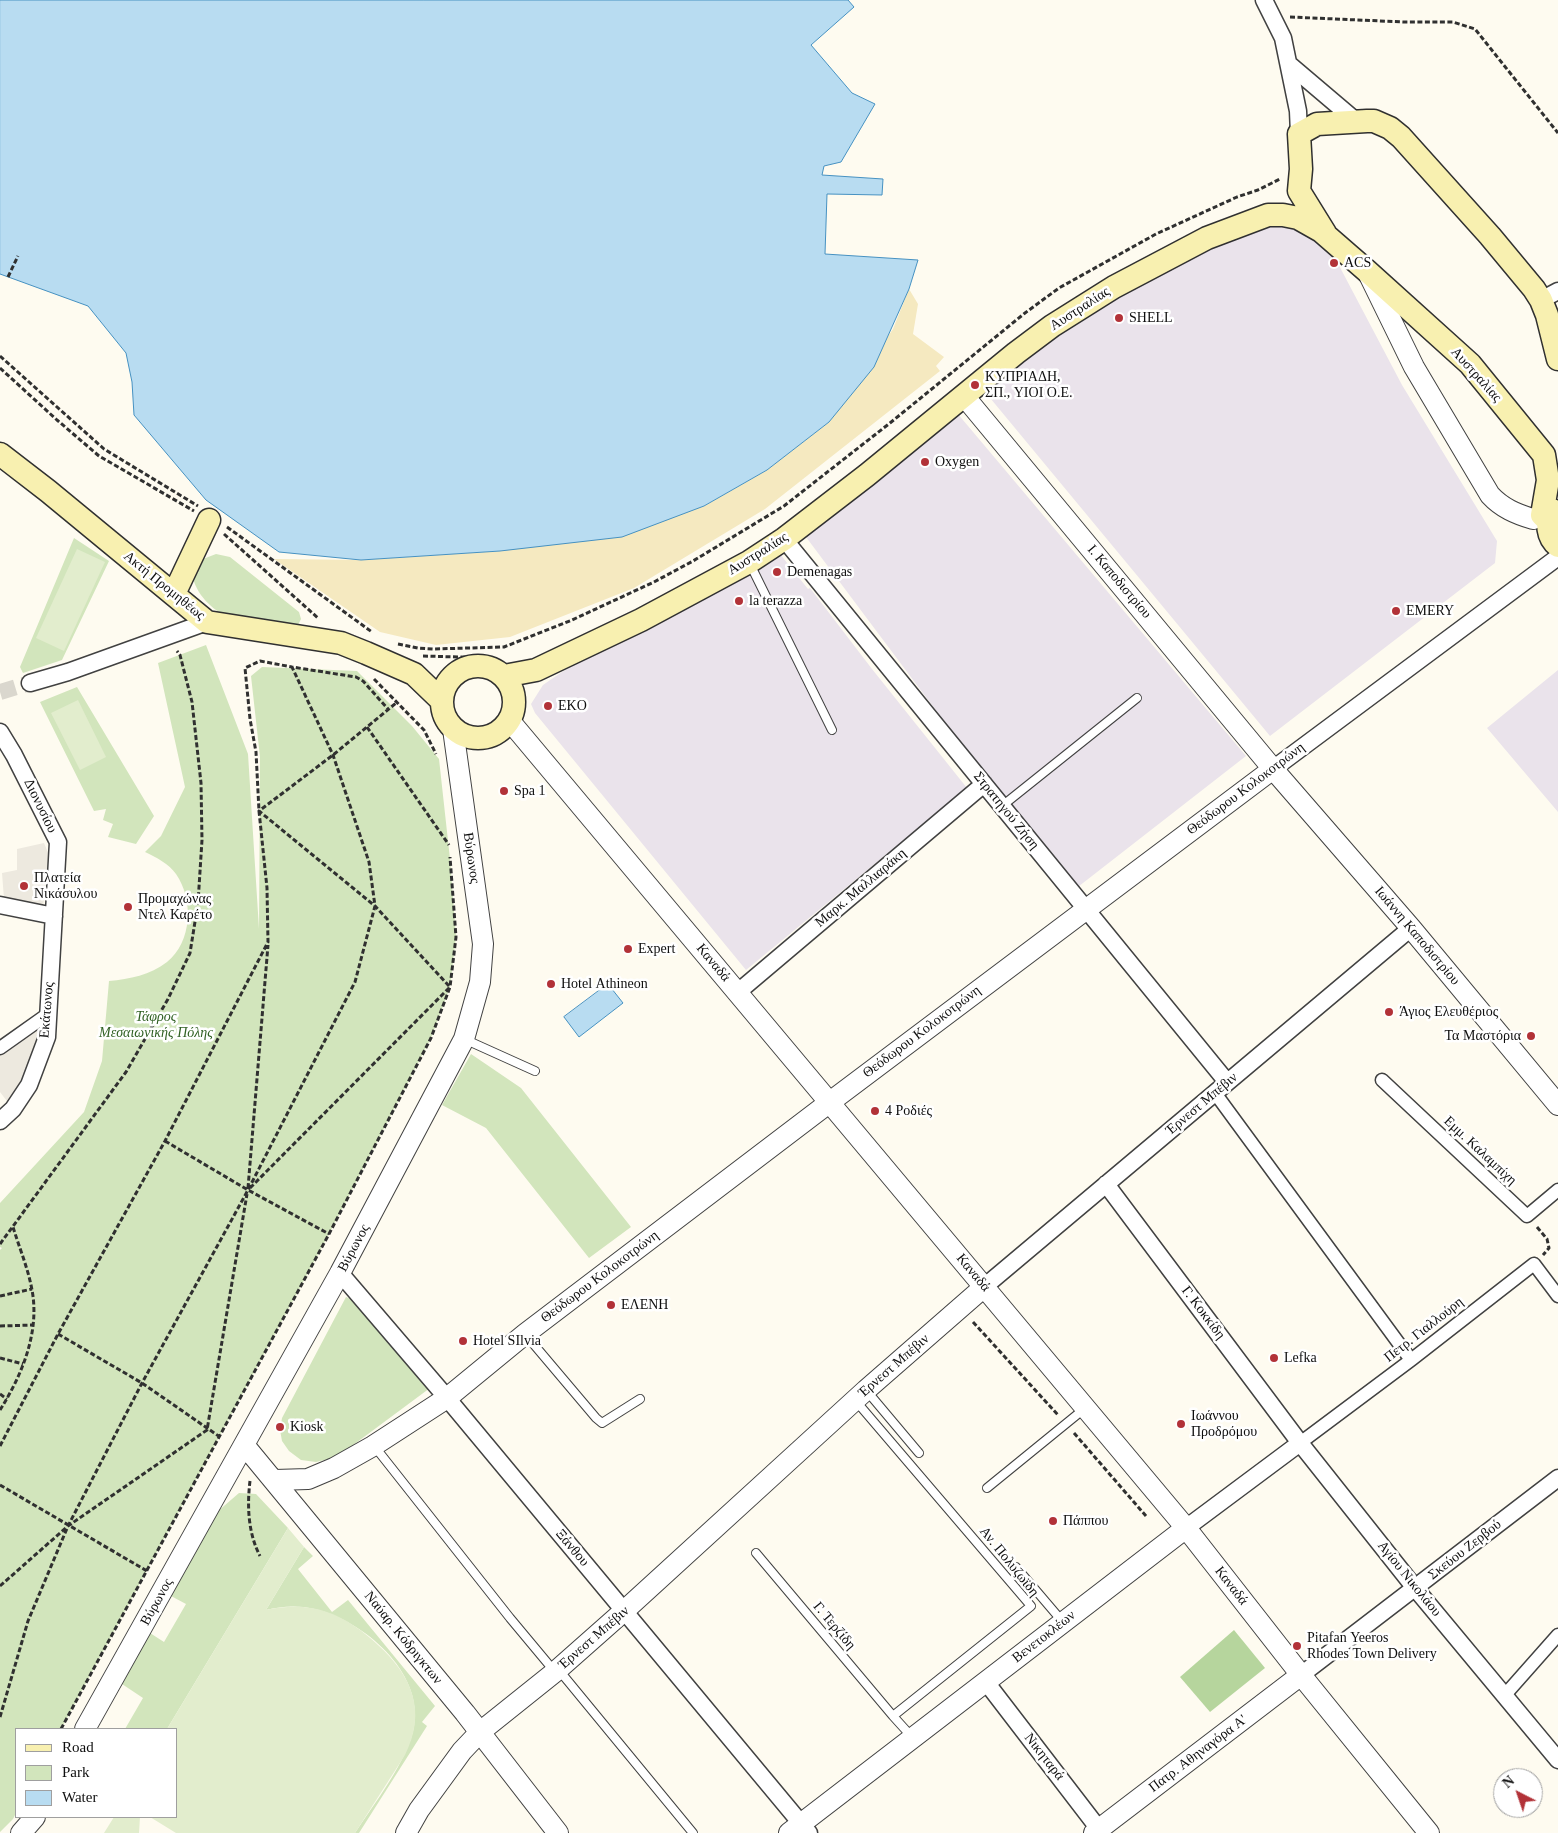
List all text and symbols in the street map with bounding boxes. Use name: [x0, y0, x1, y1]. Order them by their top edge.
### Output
place label: ACS: [1344, 255, 1371, 271]
marker: ACS: [1328, 257, 1340, 269]
street label: Αυστραλίας: [1047, 283, 1113, 335]
place label: SHELL: [1129, 310, 1173, 326]
marker: SHELL: [1113, 312, 1125, 324]
street label: Αυστραλίας: [1447, 344, 1505, 406]
place label: ΚΥΠΡΙΑΔΗ, ΣΠ., ΥΙΟΙ Ο.Ε.: [985, 369, 1072, 402]
marker: ΚΥΠΡΙΑΔΗ, ΣΠ., ΥΙΟΙ Ο.Ε.: [969, 379, 981, 391]
place label: Oxygen: [935, 454, 979, 470]
marker: Oxygen: [919, 456, 931, 468]
street label: Αυστραλίας: [725, 529, 791, 579]
street label: Ι. Καποδιστρίου: [1083, 542, 1155, 622]
street label: Ακτή Προμηθέως: [120, 548, 208, 624]
place label: Demenagas: [787, 564, 852, 580]
marker: Demenagas: [771, 566, 783, 578]
place label: la terazza: [749, 593, 802, 609]
marker: la terazza: [733, 595, 745, 607]
place label: EMERY: [1406, 603, 1454, 619]
marker: EMERY: [1390, 605, 1402, 617]
place label: EKO: [558, 698, 587, 714]
marker: EKO: [542, 700, 554, 712]
street label: Θεόδωρου Κολοκοτρώνη: [1184, 739, 1308, 839]
street label: Στρατηγού Ζήση: [970, 769, 1042, 853]
street label: Διονυσίου: [20, 776, 60, 836]
place label: Spa 1: [514, 783, 546, 799]
marker: Spa 1: [498, 785, 510, 797]
street label: Βύρωνος: [459, 831, 483, 885]
street label: Μαρκ. Μαλλιαράκη: [812, 845, 910, 931]
place label: Πλατεία Νικάσυλου: [34, 870, 97, 902]
marker: Πλατεία Νικάσυλου: [18, 880, 30, 892]
street label: Ιωάννη Καποδιστρίου: [1371, 883, 1463, 989]
place label: Προμαχώνας Ντελ Καρέτο: [138, 891, 212, 924]
marker: Προμαχώνας Ντελ Καρέτο: [122, 901, 134, 913]
place label: Expert: [638, 941, 675, 957]
street label: Καναδά: [692, 941, 734, 985]
marker: Expert: [622, 943, 634, 955]
place label: Hotel Athineon: [561, 976, 648, 992]
marker: Hotel Athineon: [545, 978, 557, 990]
street label: Εκάτωνος: [36, 981, 58, 1039]
street label: Θεόδωρου Κολοκοτρώνη: [860, 982, 984, 1082]
place label: Άγιος Ελευθέριος: [1399, 1004, 1498, 1020]
marker: Άγιος Ελευθέριος: [1383, 1006, 1395, 1018]
park label: Τάφρος Μεσαιωνικής Πόλης: [99, 1009, 213, 1042]
place label: Τα Μαστόρια: [1445, 1028, 1521, 1044]
marker: Τα Μαστόρια: [1525, 1030, 1537, 1042]
street label: Έρνεστ Μπέβιν: [1163, 1069, 1241, 1139]
place label: 4 Ροδιές: [885, 1103, 932, 1119]
marker: 4 Ροδιές: [869, 1105, 881, 1117]
street label: Εμμ. Καλαμπίχη: [1440, 1113, 1520, 1189]
street label: Βύρωνος: [335, 1221, 373, 1275]
street label: Θεόδωρου Κολοκοτρώνη: [538, 1227, 662, 1327]
street label: Καναδά: [952, 1251, 994, 1295]
street label: Γ. Κοκκίδη: [1178, 1283, 1228, 1343]
street label: Πετρ. Γιαλλούρη: [1381, 1294, 1467, 1366]
place label: ΕΛΕΝΗ: [621, 1297, 668, 1313]
marker: ΕΛΕΝΗ: [605, 1299, 617, 1311]
street label: Έρνεστ Μπέβιν: [855, 1331, 933, 1401]
place label: Hotel SIlvia: [473, 1333, 541, 1349]
marker: Hotel SIlvia: [457, 1335, 469, 1347]
place label: Lefka: [1284, 1350, 1317, 1366]
marker: Lefka: [1268, 1352, 1280, 1364]
place label: Ιωάννου Προδρόμου: [1191, 1408, 1257, 1440]
marker: Ιωάννου Προδρόμου: [1175, 1418, 1187, 1430]
place label: Kiosk: [290, 1419, 323, 1435]
marker: Kiosk: [274, 1421, 286, 1433]
place label: Πάππου: [1063, 1513, 1109, 1529]
marker: Πάππου: [1047, 1515, 1059, 1527]
street label: Σκεύου Ζερβού: [1425, 1516, 1505, 1584]
street label: Αν. Πολυζωϊδη: [976, 1524, 1042, 1600]
street label: Ξάνθου: [552, 1526, 592, 1570]
street label: Αγίου Νικολάου: [1373, 1538, 1445, 1620]
street label: Καναδά: [1211, 1563, 1251, 1609]
street label: Βύρωνος: [137, 1575, 177, 1629]
street label: Ναύαρ. Κόδριγκτων: [360, 1588, 446, 1688]
street label: Γ. Τερζίδη: [809, 1599, 859, 1653]
street label: Έρνεστ Μπέβιν: [555, 1603, 633, 1673]
street label: Βενετοκλέων: [1009, 1607, 1079, 1667]
place label: Pitafan Yeeros Rhodes Town Delivery: [1307, 1630, 1437, 1662]
marker: Pitafan Yeeros Rhodes Town Delivery: [1291, 1640, 1303, 1652]
street label: Πατρ. Αθηναγόρα Α': [1146, 1712, 1250, 1796]
legend: [15, 1728, 178, 1818]
street label: Νικηταρά: [1020, 1730, 1068, 1784]
text: Road: [62, 1739, 94, 1755]
text: Park: [62, 1764, 90, 1780]
north arrow: [1493, 1768, 1543, 1818]
text: N: [1500, 1773, 1517, 1791]
text: Water: [62, 1789, 97, 1805]

